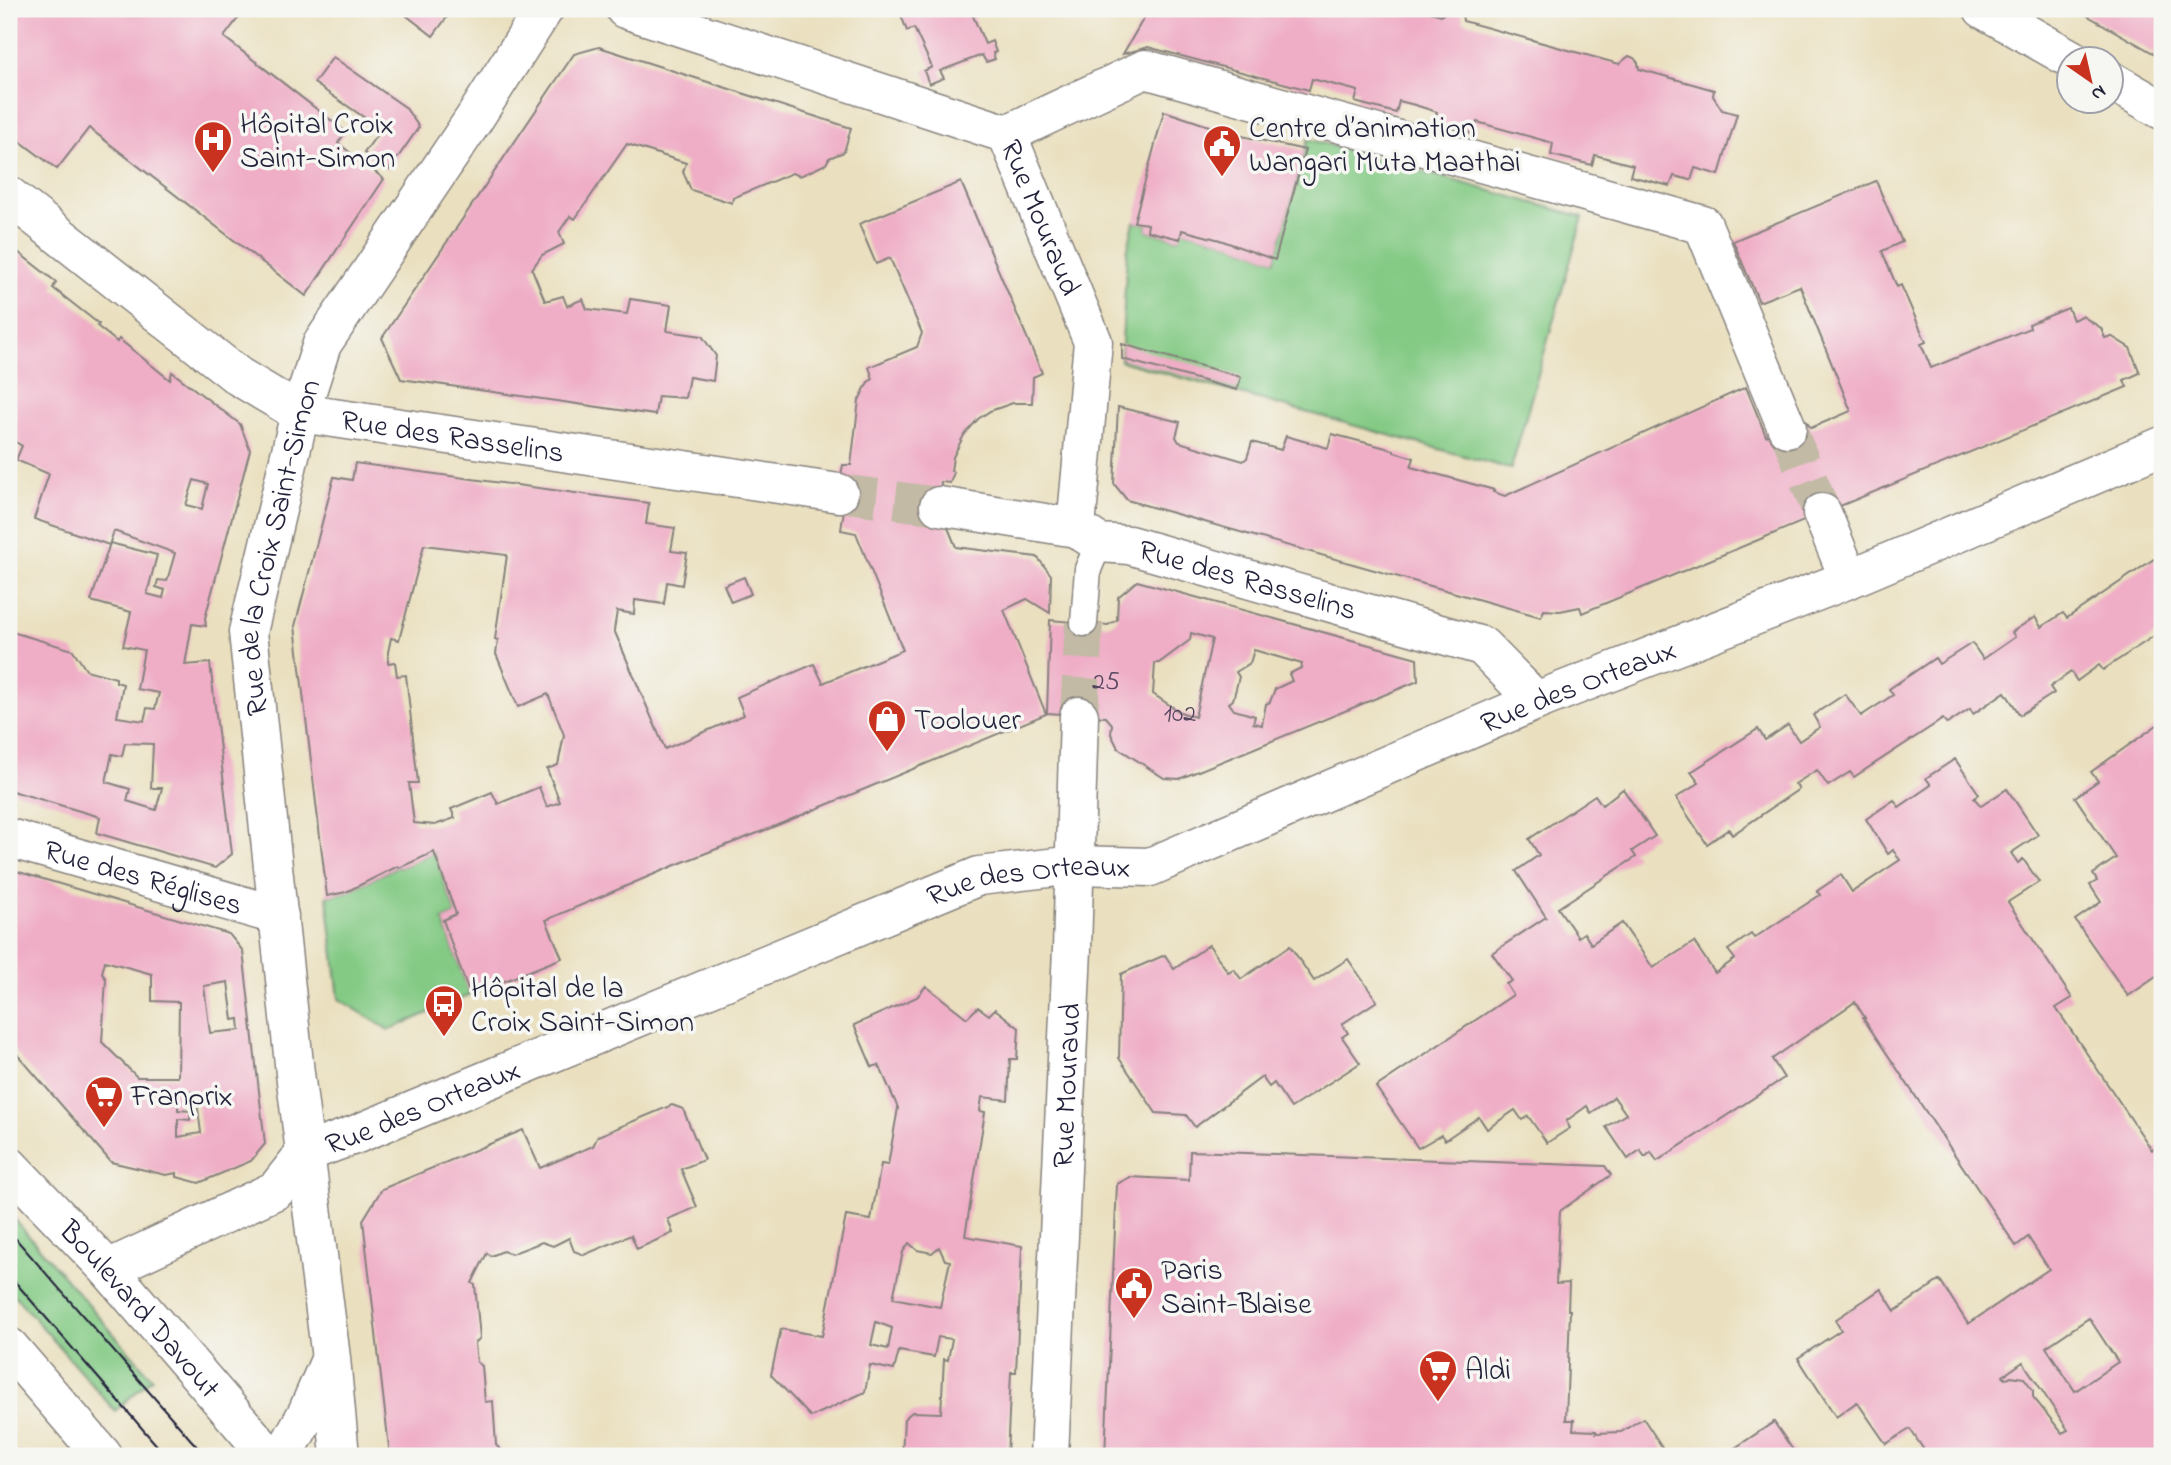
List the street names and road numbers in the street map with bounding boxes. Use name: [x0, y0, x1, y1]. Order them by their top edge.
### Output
street label: Rue Mouraud: [987, 134, 1091, 303]
street label: Rue de la Croix Saint-Simon: [229, 374, 334, 718]
street label: Rue des Rasselins: [338, 400, 567, 477]
street label: Rue des Rasselins: [1133, 530, 1361, 634]
street label: Rue des Orteaux: [1475, 629, 1683, 747]
street label: Rue des Réglises: [38, 830, 247, 929]
street label: Rue des Orteaux: [921, 846, 1131, 920]
street label: Rue Mouraud: [1043, 1002, 1095, 1169]
street label: Rue des Orteaux: [320, 1050, 528, 1169]
street label: Boulevard Davout: [47, 1211, 229, 1410]

